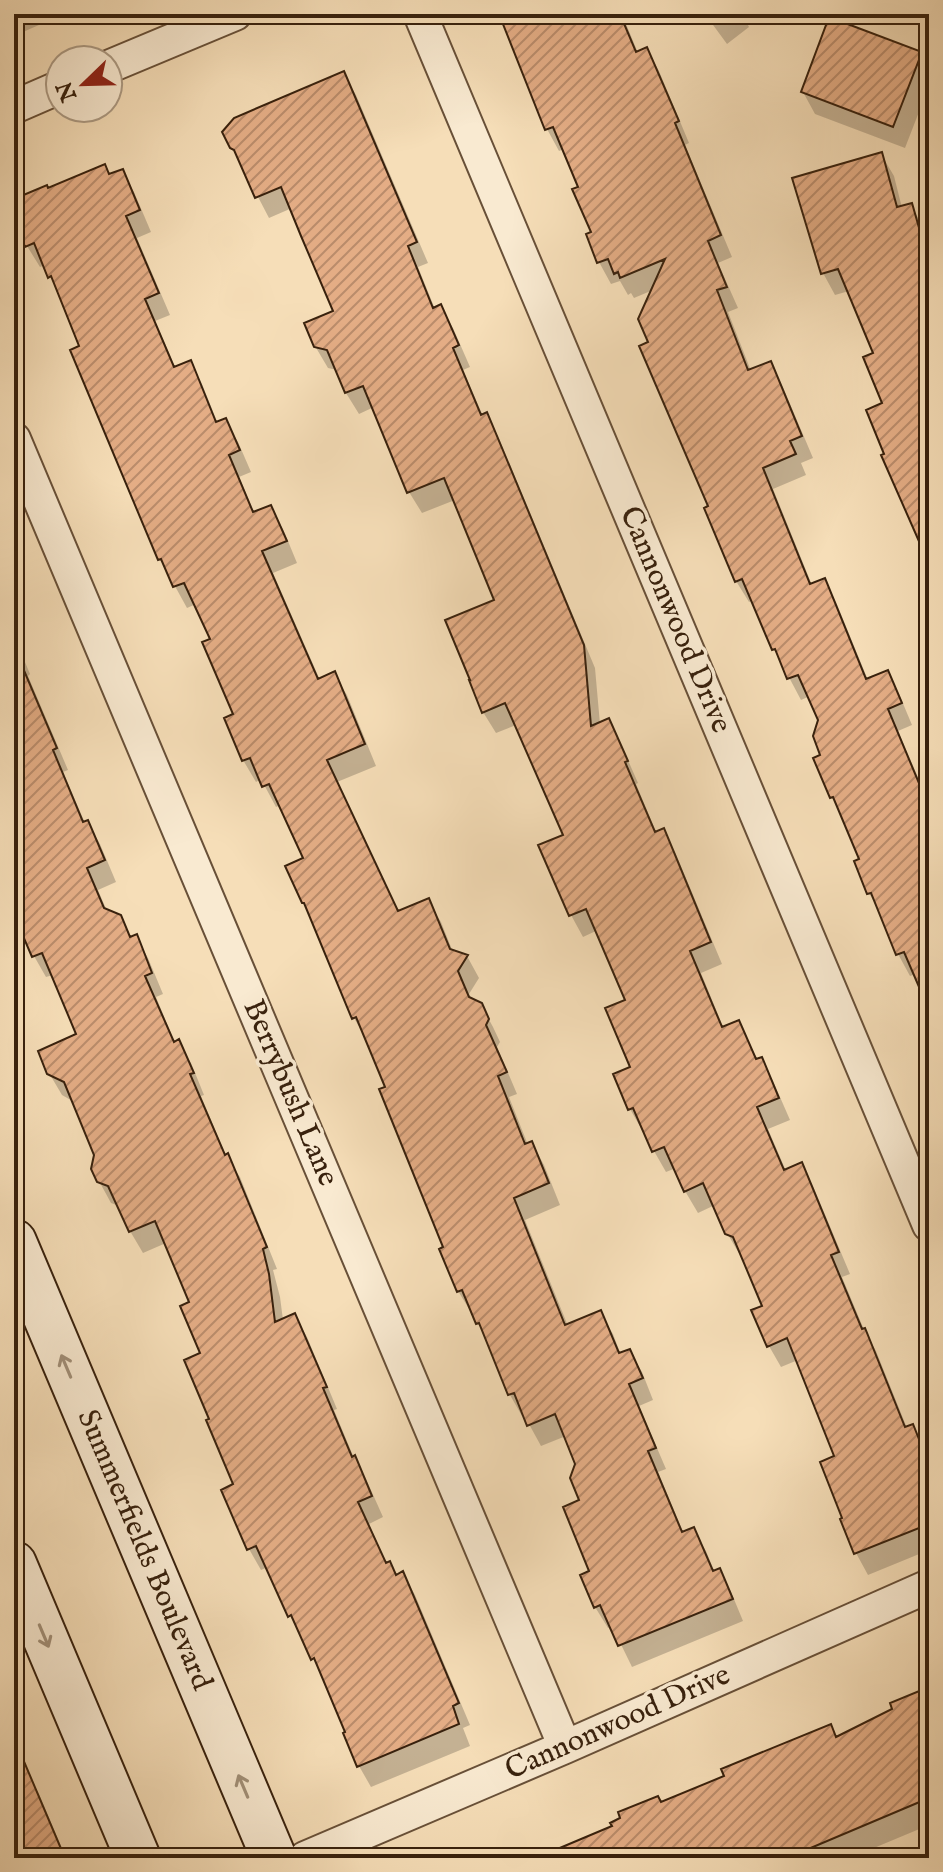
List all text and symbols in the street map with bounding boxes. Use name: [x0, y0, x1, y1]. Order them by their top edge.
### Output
north arrow: [44, 44, 124, 124]
text: N: [51, 77, 84, 106]
street label: Cannonwood Drive: [610, 501, 740, 739]
street label: Berrybush Lane: [234, 994, 346, 1192]
one-way arrow: [58, 1354, 73, 1379]
street label: Summerfields Boulevard: [68, 1404, 221, 1697]
one-way arrow: [38, 1623, 53, 1648]
street label: Cannonwood Drive: [500, 1656, 736, 1790]
one-way arrow: [235, 1774, 250, 1799]

